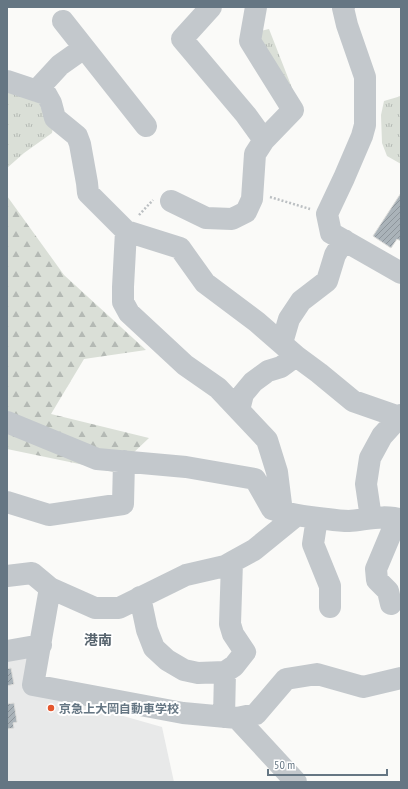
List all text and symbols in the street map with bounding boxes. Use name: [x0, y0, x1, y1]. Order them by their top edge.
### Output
district label: 港南: [84, 631, 112, 649]
place label: 京急上大岡自動車学校: [59, 701, 179, 716]
marker: 京急上大岡自動車学校: [46, 703, 56, 713]
scale bar: [268, 751, 387, 777]
text: 50 m: [274, 757, 295, 772]

